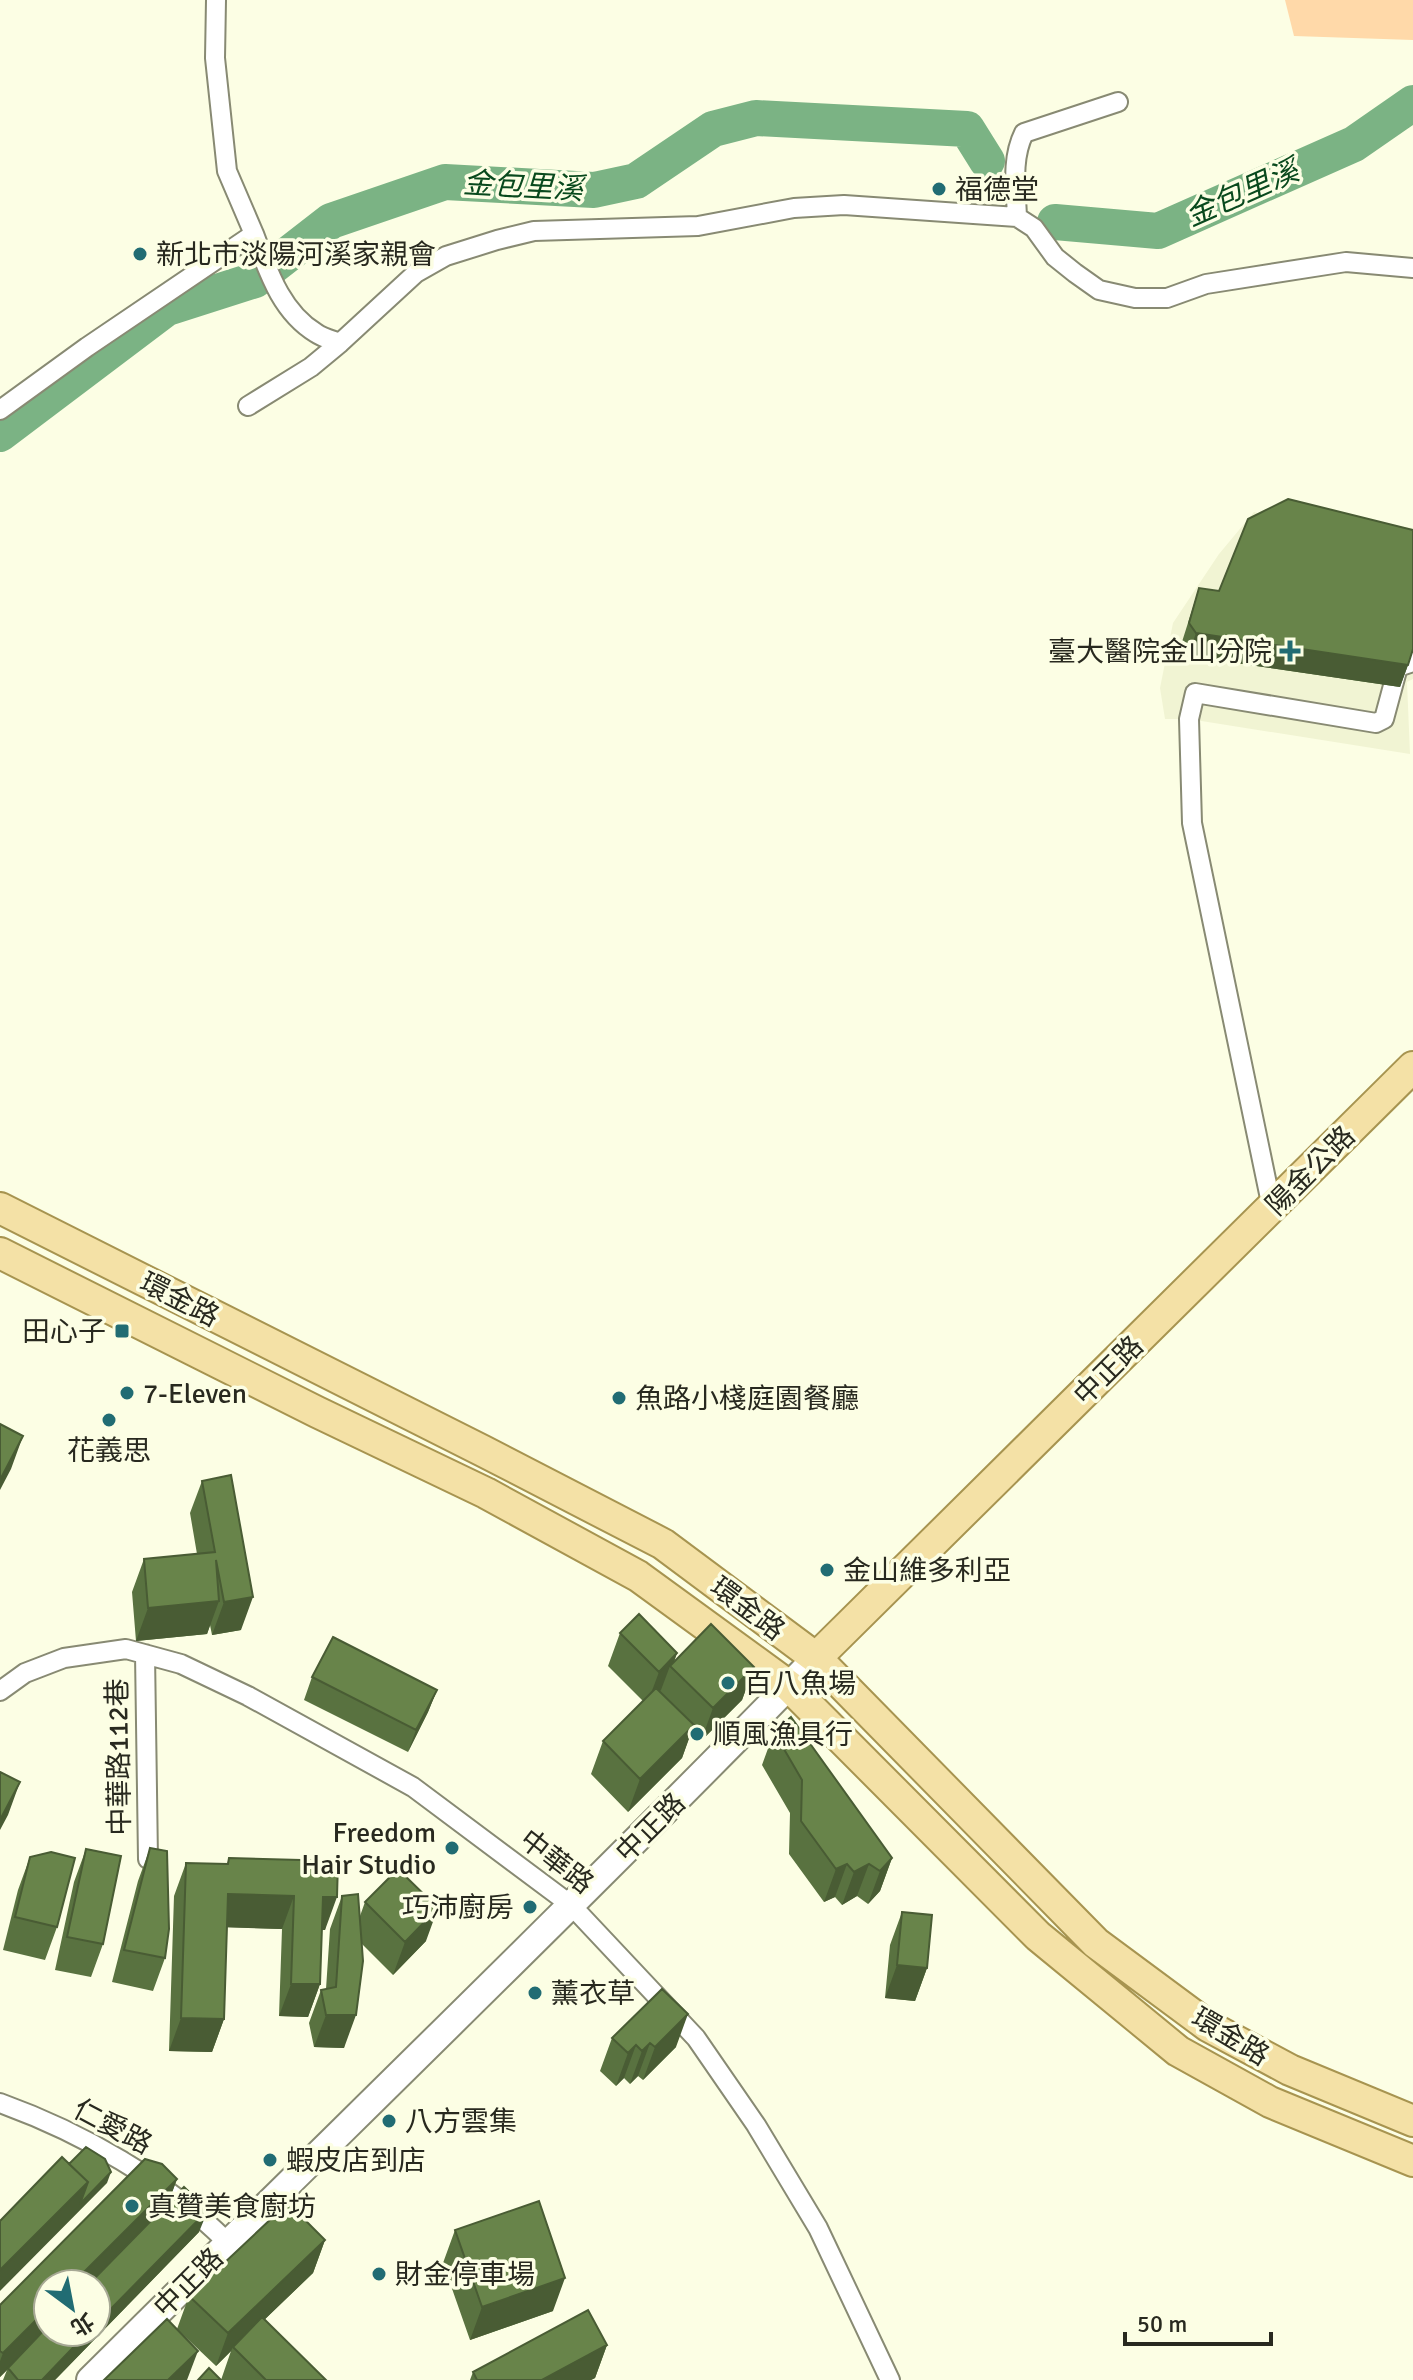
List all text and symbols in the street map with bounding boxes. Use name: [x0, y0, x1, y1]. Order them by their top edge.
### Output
water label: 金包里溪: [1180, 151, 1308, 235]
water label: 金包里溪: [462, 165, 588, 208]
place label: 福德堂: [955, 173, 1039, 207]
marker: 福德堂: [930, 180, 948, 198]
place label: 新北市淡陽河溪家親會: [156, 238, 436, 272]
marker: 新北市淡陽河溪家親會: [131, 245, 149, 263]
place label: 臺大醫院金山分院: [1048, 635, 1272, 669]
marker: 臺大醫院金山分院: [1279, 640, 1301, 662]
street label: 陽金公路: [1259, 1119, 1362, 1222]
street label: 環金路: [134, 1266, 225, 1334]
place label: 田心子: [22, 1315, 106, 1349]
marker: 田心子: [113, 1322, 131, 1340]
street label: 中正路: [1067, 1329, 1150, 1412]
place label: 7-Eleven: [143, 1377, 247, 1411]
place label: 魚路小棧庭園餐廳: [635, 1382, 859, 1416]
marker: 7-Eleven: [118, 1384, 136, 1402]
marker: 魚路小棧庭園餐廳: [610, 1389, 628, 1407]
marker: 花義思: [100, 1411, 118, 1429]
place label: 花義思: [67, 1434, 151, 1468]
place label: 金山維多利亞: [843, 1554, 1011, 1588]
marker: 金山維多利亞: [818, 1561, 836, 1579]
street label: 環金路: [704, 1570, 791, 1648]
place label: 百八魚場: [744, 1667, 856, 1701]
marker: 百八魚場: [719, 1674, 737, 1692]
street label: 中華路112巷: [101, 1678, 137, 1836]
place label: 順風漁具行: [713, 1718, 853, 1752]
marker: 順風漁具行: [688, 1725, 706, 1743]
street label: 中正路: [609, 1786, 692, 1869]
place label: Freedom Hair Studio: [301, 1816, 436, 1882]
street label: 中華路: [513, 1823, 600, 1901]
marker: Freedom Hair Studio: [443, 1839, 461, 1857]
place label: 巧沛廚房: [402, 1891, 514, 1925]
marker: 巧沛廚房: [521, 1898, 539, 1916]
place label: 薰衣草: [551, 1977, 635, 2011]
marker: 薰衣草: [526, 1984, 544, 2002]
street label: 環金路: [1186, 2001, 1275, 2073]
street label: 仁愛路: [67, 2092, 158, 2162]
place label: 八方雲集: [405, 2105, 517, 2139]
marker: 八方雲集: [380, 2112, 398, 2130]
place label: 蝦皮店到店: [286, 2144, 426, 2178]
marker: 蝦皮店到店: [261, 2151, 279, 2169]
place label: 真贊美食廚坊: [148, 2190, 316, 2224]
marker: 真贊美食廚坊: [123, 2197, 141, 2215]
street label: 中正路: [147, 2241, 230, 2324]
place label: 財金停車場: [395, 2258, 535, 2292]
marker: 財金停車場: [370, 2265, 388, 2283]
north arrow: [32, 2268, 112, 2348]
scale bar: [1125, 2296, 1271, 2346]
text: 北: [66, 2307, 99, 2342]
text: 50 m: [1137, 2309, 1187, 2339]

